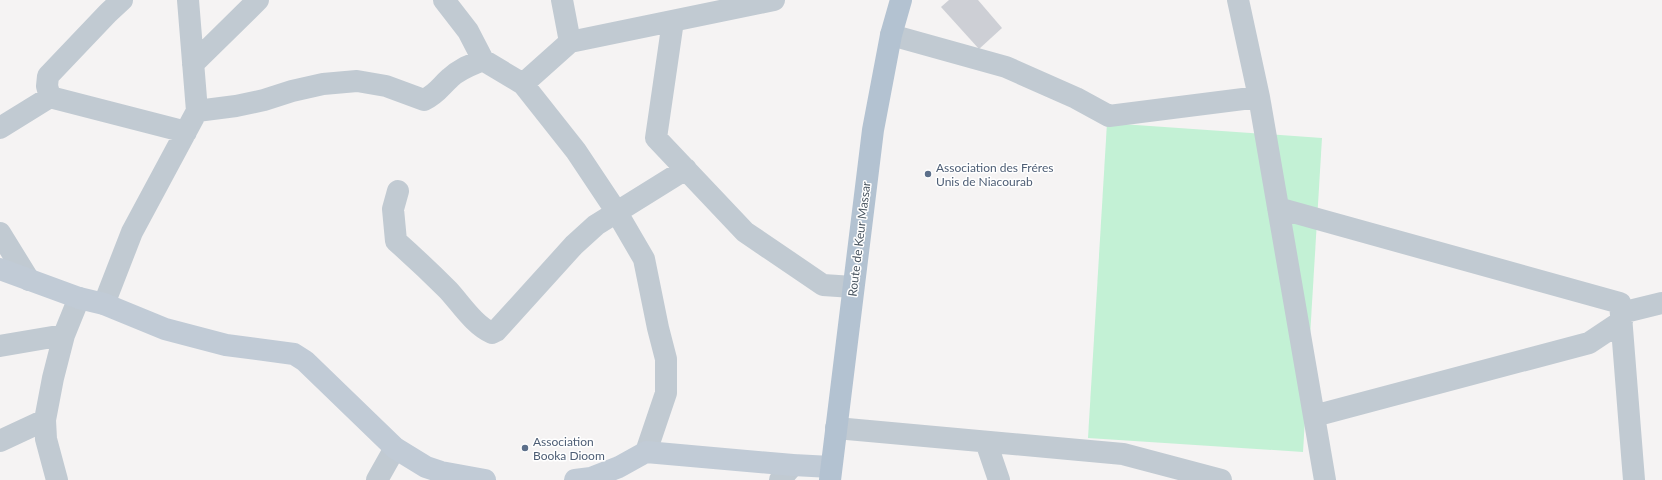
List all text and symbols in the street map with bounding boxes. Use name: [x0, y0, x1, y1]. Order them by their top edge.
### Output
place label: Association des Fréres Unis de Niacourab: [936, 160, 1054, 189]
marker: Association des Fréres Unis de Niacourab: [923, 169, 933, 179]
street label: Route de Keur Massar: [844, 180, 874, 297]
place label: Association Booka Dioom: [533, 434, 605, 463]
marker: Association Booka Dioom: [520, 443, 530, 453]

